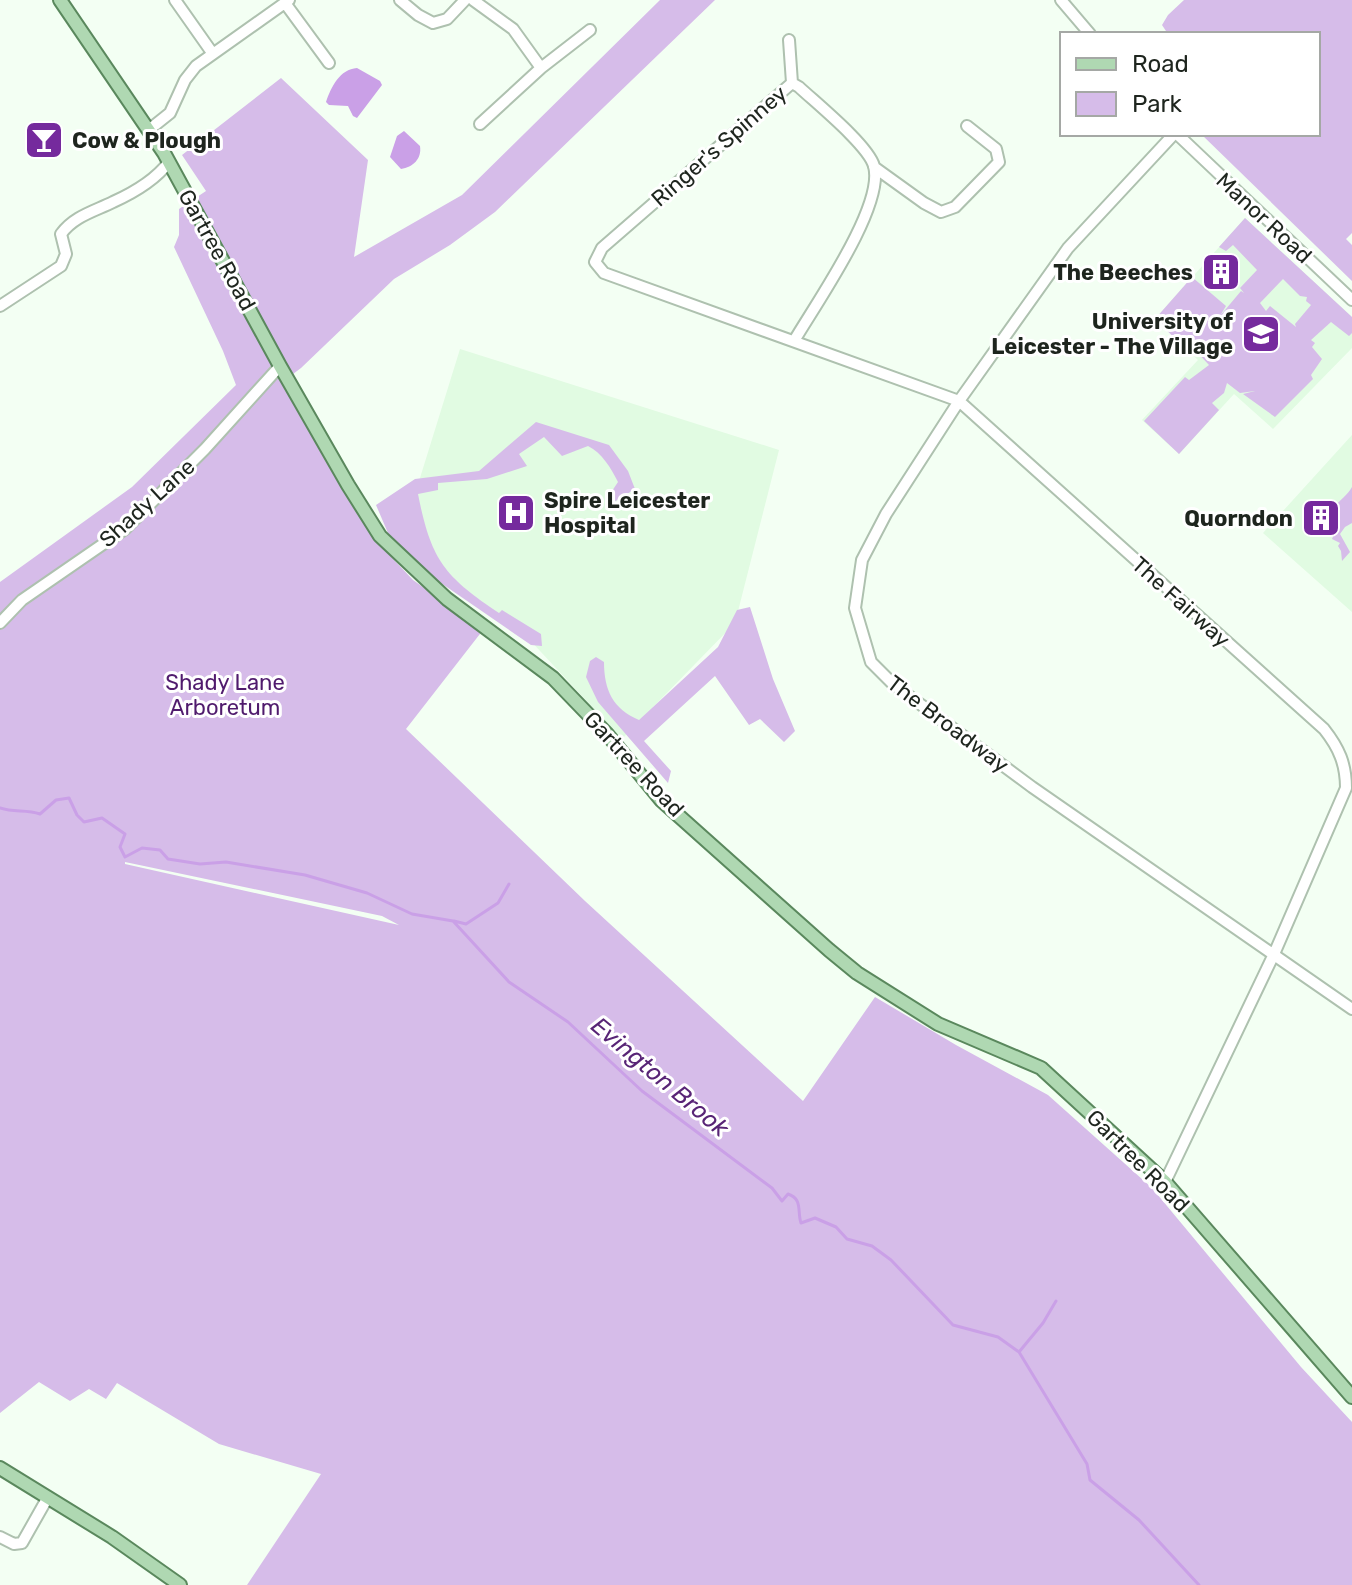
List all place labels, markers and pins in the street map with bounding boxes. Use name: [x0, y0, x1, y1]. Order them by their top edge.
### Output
bar icon: Cow & Plough: [23, 119, 65, 161]
place label: Cow & Plough: [72, 127, 221, 154]
building icon: The Beeches: [1200, 251, 1242, 293]
place label: The Beeches: [1053, 259, 1193, 286]
place label: University of Leicester - The Village: [991, 308, 1233, 360]
school or university icon: University of Leicester - The Village: [1240, 313, 1282, 355]
place label: Spire Leicester Hospital: [544, 487, 710, 539]
hospital icon: Spire Leicester Hospital: [495, 492, 537, 534]
building icon: Quorndon: [1300, 497, 1342, 539]
place label: Quorndon: [1184, 505, 1293, 532]

